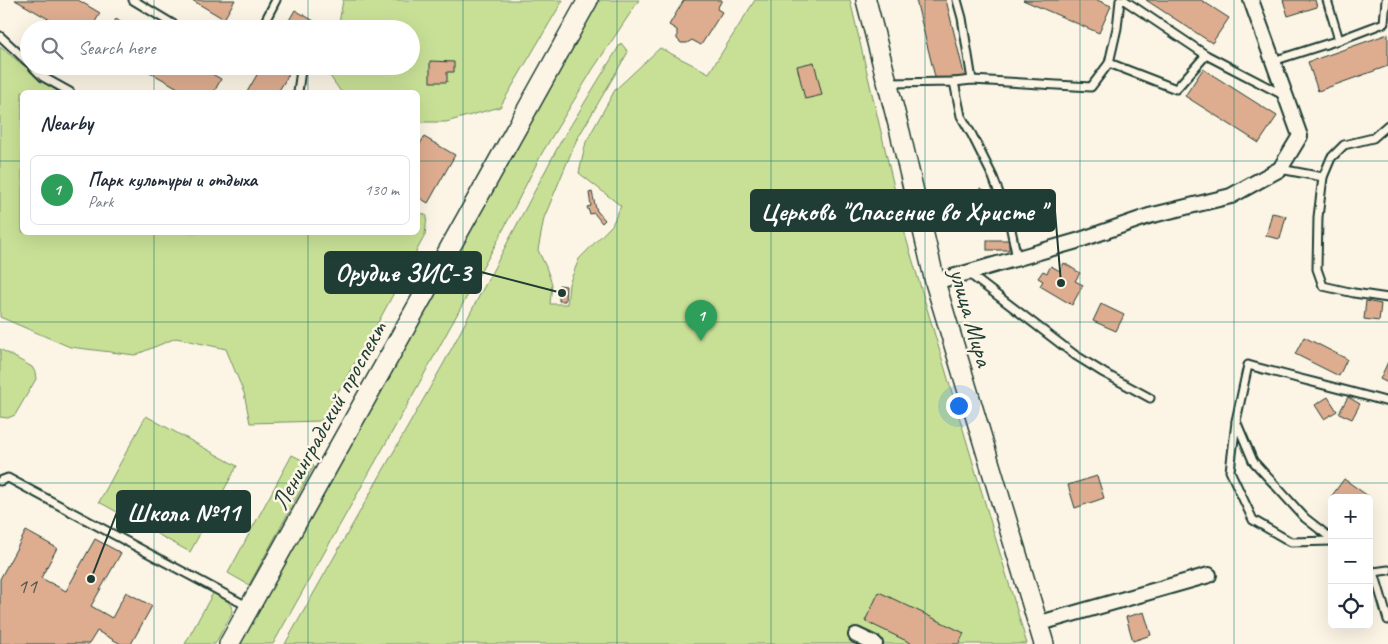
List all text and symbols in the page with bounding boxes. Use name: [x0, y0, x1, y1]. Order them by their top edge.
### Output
search box: [20, 20, 420, 75]
icon: search: [38, 34, 66, 62]
text: Search here: [78, 36, 155, 60]
text: Nearby: [40, 110, 93, 136]
text: Парк культуры и отдыха: [88, 168, 257, 192]
text: 1: [53, 180, 61, 200]
text: 130 m: [365, 180, 399, 200]
callout: Церковь "Спасение во Христе ": [751, 190, 1055, 231]
text: Park: [88, 192, 113, 212]
text: Церковь "Спасение во Христе ": [760, 195, 1052, 228]
callout: Орудие ЗИС-3: [325, 252, 481, 293]
text: Орудие ЗИС-3: [335, 256, 473, 289]
street label: улица Мира: [941, 263, 1001, 372]
pin: 1: [685, 300, 717, 341]
street label: Ленинградский проспект: [264, 315, 394, 516]
your location: [946, 393, 972, 419]
callout: Школа №11: [117, 491, 250, 532]
map controls: [1328, 494, 1373, 629]
button: +: [1328, 494, 1373, 539]
text: Школа №11: [126, 496, 243, 529]
button: −: [1328, 539, 1373, 584]
house number: 11: [17, 572, 38, 600]
button: locate: [1328, 584, 1373, 629]

